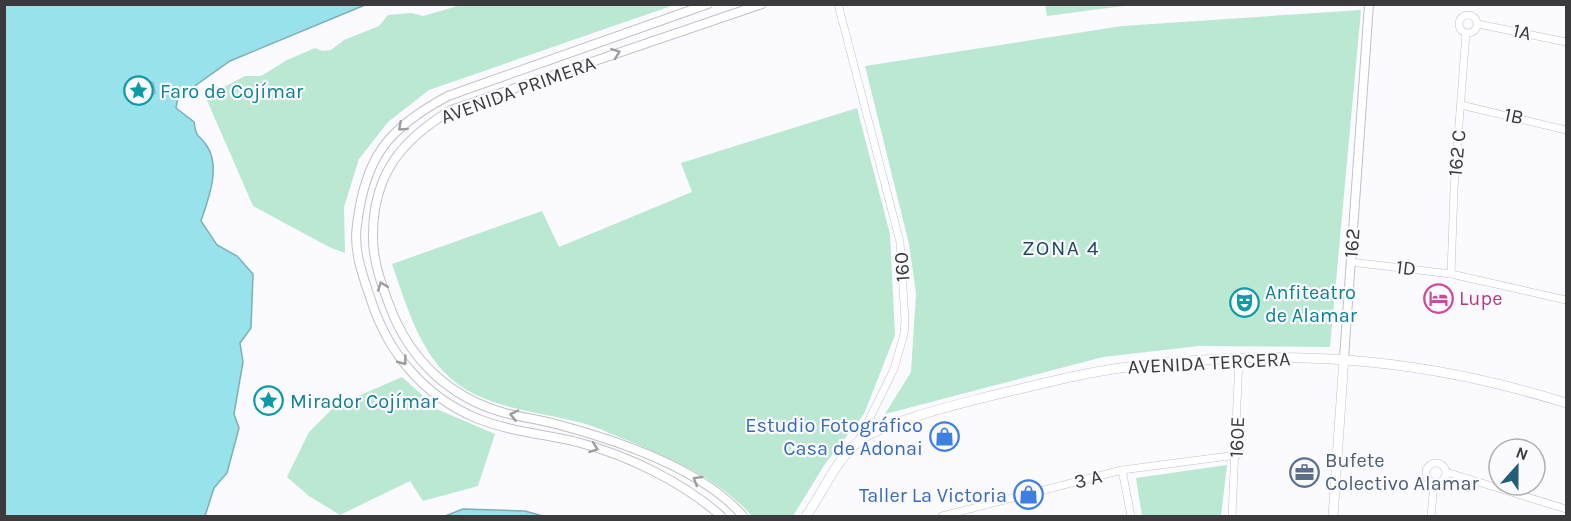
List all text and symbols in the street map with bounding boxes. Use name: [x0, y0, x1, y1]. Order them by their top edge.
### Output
street label: 1A: [1511, 19, 1533, 45]
one-way arrow: [611, 47, 621, 60]
street label: AVENIDA PRIMERA: [437, 51, 599, 129]
place icon: Faro de Cojímar: [123, 75, 155, 107]
place label: Faro de Cojímar: [160, 80, 304, 103]
street label: 1B: [1502, 103, 1526, 129]
one-way arrow: [398, 120, 408, 131]
street label: 162 C: [1444, 129, 1470, 177]
street label: 162: [1339, 227, 1365, 259]
district label: ZONA 4: [1022, 236, 1100, 260]
street label: 160: [889, 251, 915, 283]
street label: 1D: [1395, 255, 1417, 281]
one-way arrow: [377, 281, 390, 292]
place label: Anfiteatro de Alamar: [1265, 281, 1358, 327]
hotel icon: Lupe: [1422, 282, 1454, 314]
theatre icon: Anfiteatro de Alamar: [1228, 287, 1260, 319]
place label: Lupe: [1459, 287, 1502, 310]
street label: AVENIDA TERCERA: [1127, 347, 1291, 379]
one-way arrow: [395, 355, 406, 366]
place icon: Mirador Cojímar: [253, 385, 285, 417]
place label: Mirador Cojímar: [290, 390, 439, 413]
one-way arrow: [510, 409, 520, 422]
place label: Estudio Fotográfico Casa de Adonai: [745, 414, 923, 460]
street label: 160E: [1225, 416, 1249, 458]
shop icon: Estudio Fotográfico Casa de Adonai: [928, 421, 960, 453]
north arrow: [1487, 437, 1547, 497]
one-way arrow: [588, 441, 598, 454]
text: N: [1513, 443, 1531, 464]
place label: Bufete Colectivo Alamar: [1325, 449, 1479, 495]
office icon: Bufete Colectivo Alamar: [1288, 456, 1320, 488]
street label: 3 A: [1072, 464, 1104, 494]
one-way arrow: [693, 476, 703, 488]
shop icon: Taller La Victoria: [1012, 479, 1044, 511]
place label: Taller La Victoria: [859, 484, 1007, 507]

